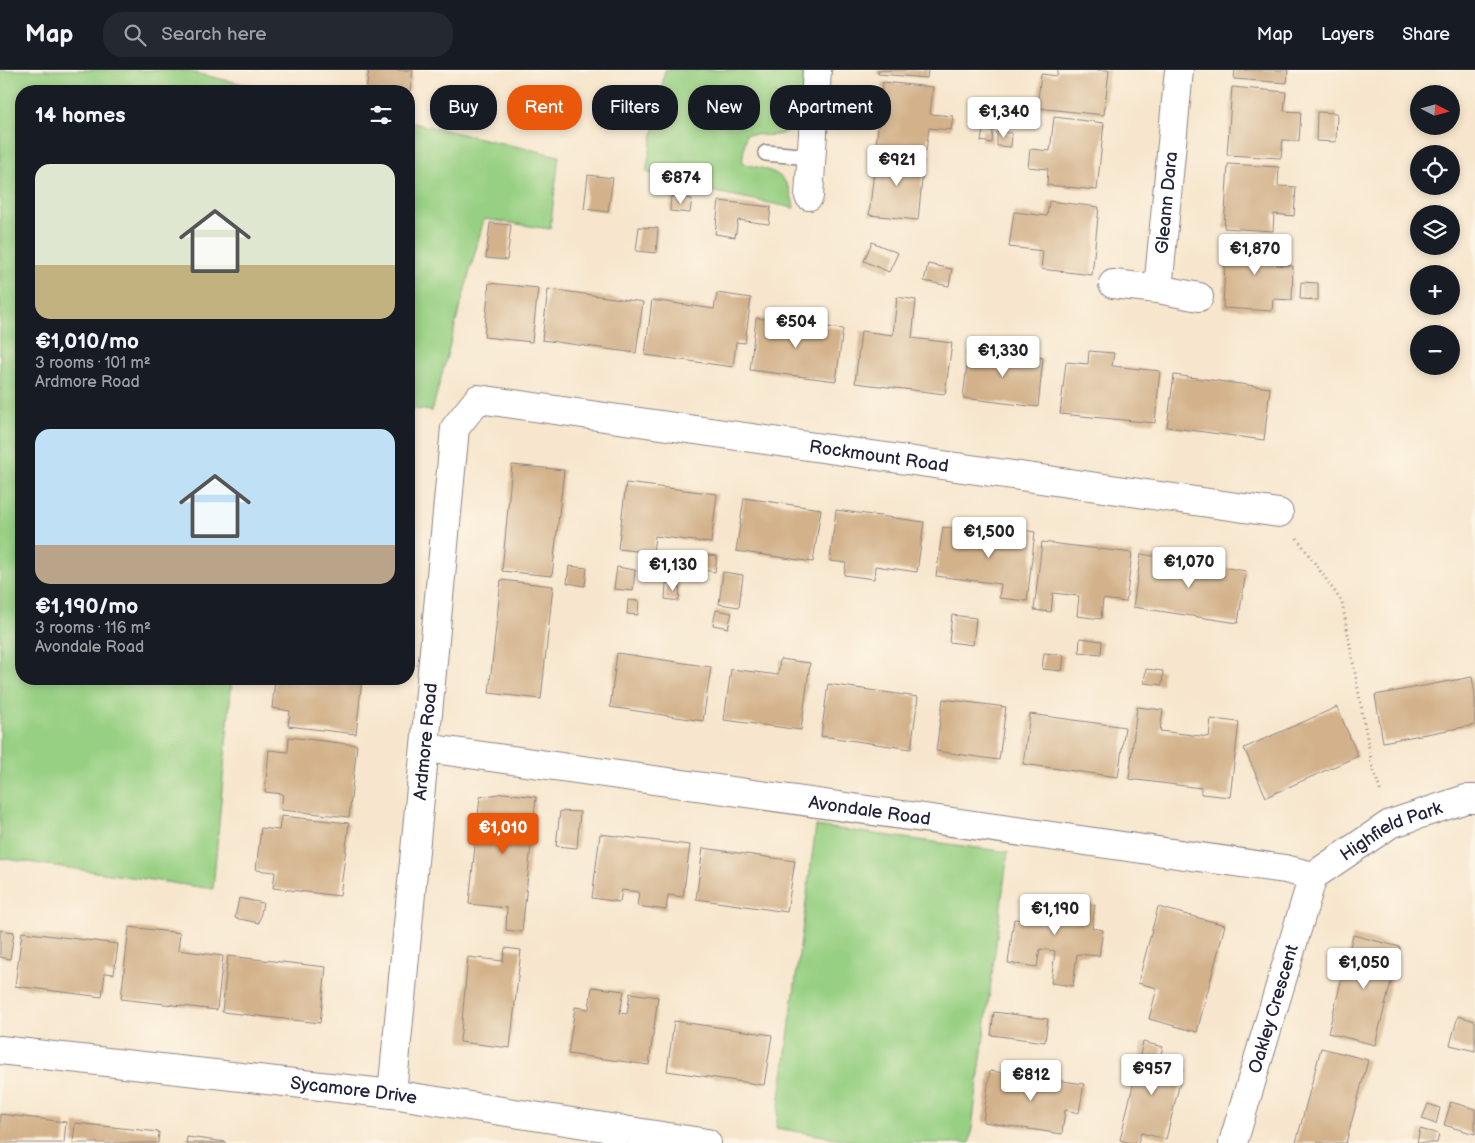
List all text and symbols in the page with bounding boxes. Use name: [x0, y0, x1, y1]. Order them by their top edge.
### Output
search box: [103, 12, 453, 57]
text: Map: [25, 20, 73, 49]
icon: search: [121, 21, 149, 49]
text: Search here: [161, 23, 267, 46]
text: Map: [1257, 24, 1293, 45]
text: Layers: [1321, 24, 1374, 45]
text: Share: [1402, 24, 1450, 45]
chip: Buy: [430, 85, 497, 130]
chip: Rent: [507, 85, 582, 130]
chip: Filters: [592, 85, 678, 130]
chip: New: [688, 85, 760, 130]
chip: Apartment: [770, 85, 891, 130]
north arrow: [1410, 85, 1460, 135]
map controls: [1410, 85, 1460, 375]
pin: €1,340: [963, 97, 1045, 139]
icon: filters: [367, 101, 395, 129]
text: 14 homes: [35, 103, 126, 128]
text: €1,340: [978, 103, 1030, 122]
pin: €921: [867, 144, 927, 187]
button: locate: [1410, 145, 1460, 195]
street label: Gleann Dara: [1151, 150, 1182, 255]
text: €921: [878, 151, 916, 170]
pin: €874: [651, 162, 711, 205]
text: €874: [661, 169, 701, 188]
icon: home: [170, 196, 260, 286]
button: layers: [1410, 205, 1460, 255]
pin: €1,870: [1214, 234, 1296, 276]
text: €1,870: [1230, 240, 1280, 259]
button: +: [1410, 265, 1460, 315]
pin: €504: [766, 306, 826, 349]
text: €504: [776, 313, 816, 332]
button: −: [1410, 325, 1460, 375]
text: €1,010/mo: [35, 329, 139, 354]
pin: €1,330: [962, 336, 1044, 378]
text: €1,330: [977, 342, 1029, 361]
text: 3 rooms · 101 m²: [35, 354, 151, 373]
text: Ardmore Road: [35, 373, 140, 392]
street label: Rockmount Road: [808, 436, 950, 476]
icon: home: [170, 461, 260, 551]
pin: €1,500: [948, 516, 1030, 559]
text: €1,500: [963, 523, 1015, 542]
pin: €1,070: [1148, 546, 1230, 589]
pin: €1,130: [632, 550, 714, 592]
text: €1,070: [1163, 553, 1215, 572]
text: €1,130: [649, 556, 697, 575]
text: €1,190/mo: [35, 594, 138, 619]
text: 3 rooms · 116 m²: [35, 619, 151, 638]
text: Avondale Road: [35, 638, 144, 657]
street label: Ardmore Road: [409, 682, 441, 801]
street label: Avondale Road: [807, 792, 932, 829]
street label: Highfield Park: [1336, 797, 1445, 865]
pin: €1,010: [462, 812, 544, 855]
text: €1,010: [478, 819, 528, 838]
pin: €1,190: [1014, 894, 1096, 936]
text: €1,190: [1031, 900, 1079, 919]
street label: Oakley Crescent: [1244, 942, 1302, 1076]
pin: €1,050: [1323, 948, 1405, 990]
text: €1,050: [1338, 954, 1390, 973]
pin: €957: [1122, 1054, 1182, 1096]
pin: €812: [1001, 1060, 1061, 1102]
text: €957: [1132, 1060, 1172, 1079]
text: €812: [1012, 1066, 1050, 1085]
street label: Sycamore Drive: [289, 1072, 419, 1108]

